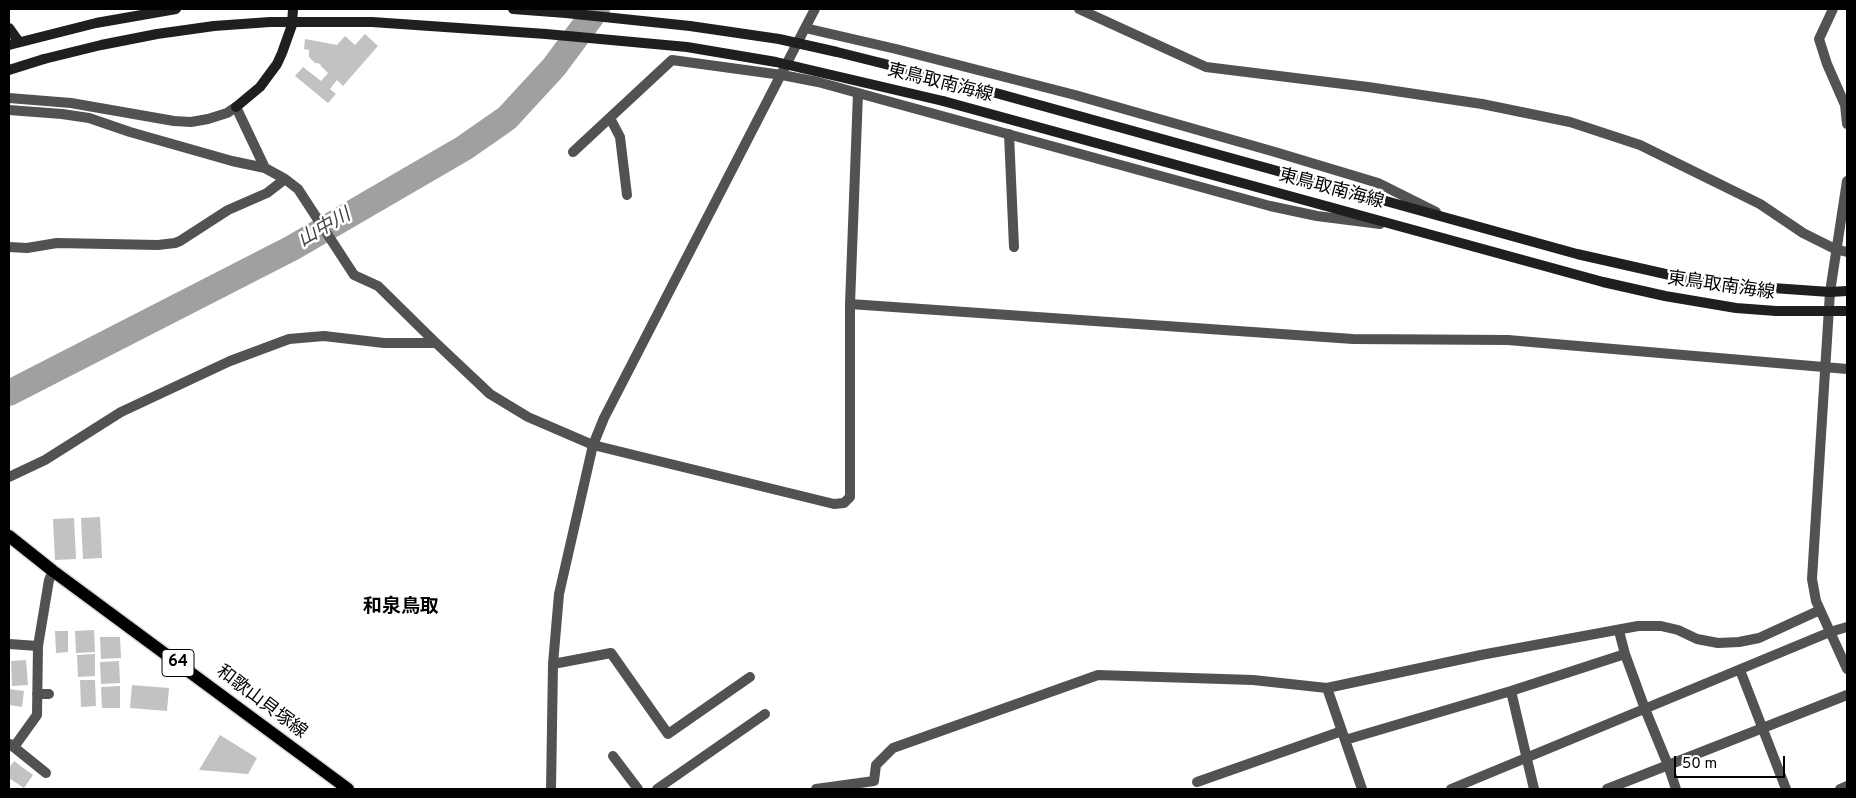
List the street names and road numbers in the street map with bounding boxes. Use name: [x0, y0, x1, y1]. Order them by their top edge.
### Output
street label: 東鳥取南海線: [885, 60, 995, 108]
street label: 東鳥取南海線: [1276, 166, 1386, 214]
street label: 東鳥取南海線: [1666, 269, 1776, 305]
road number: 64: [162, 650, 194, 676]
street label: 和歌山貝塚線: [211, 662, 311, 744]

